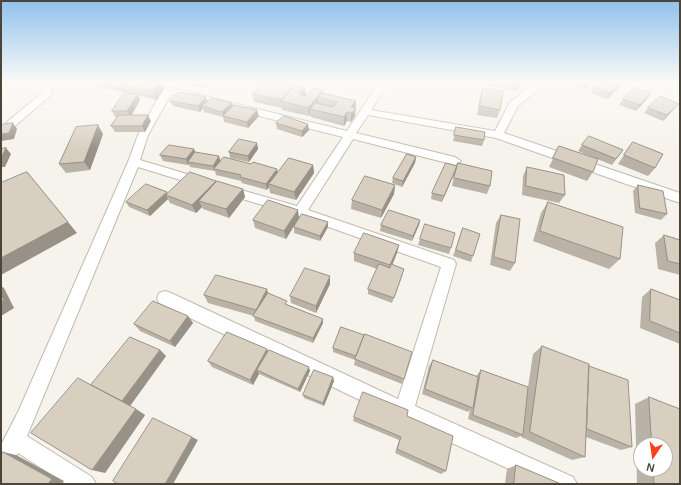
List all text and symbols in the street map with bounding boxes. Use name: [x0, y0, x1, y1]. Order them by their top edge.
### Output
north arrow: [633, 437, 673, 477]
text: N: [645, 461, 656, 474]

